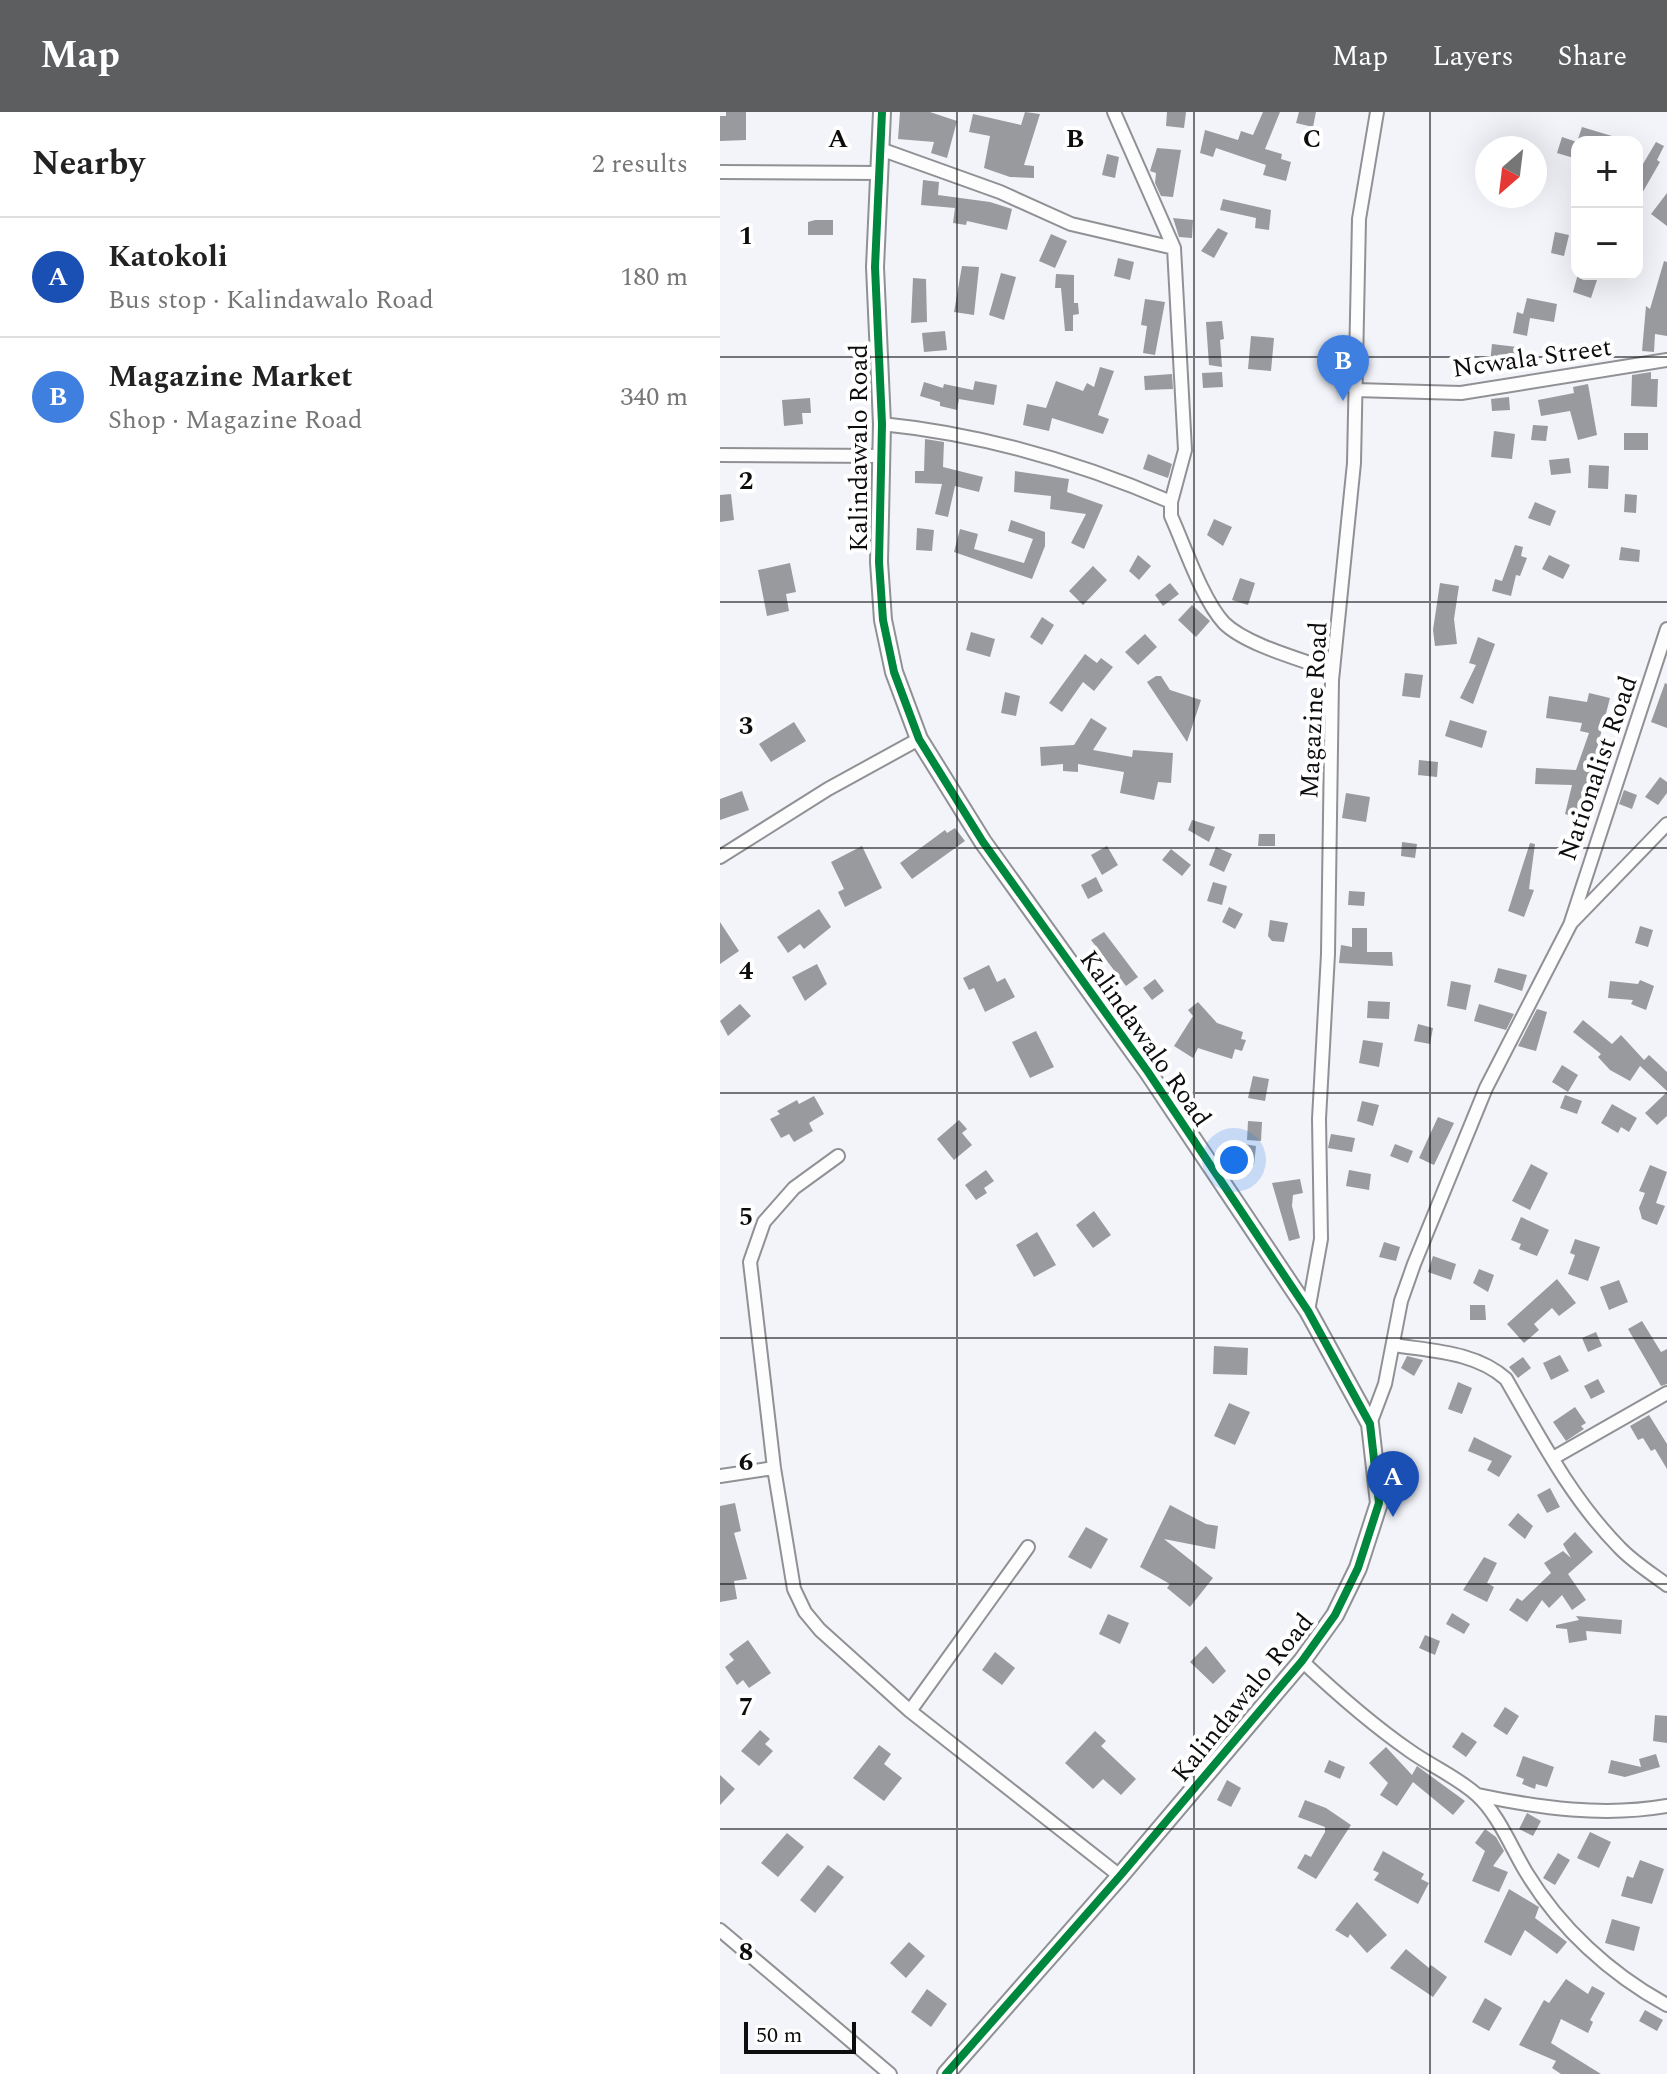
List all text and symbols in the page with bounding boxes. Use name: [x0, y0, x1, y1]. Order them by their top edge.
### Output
text: Map: [40, 27, 120, 85]
text: Map: [1332, 35, 1388, 78]
text: Layers: [1432, 35, 1514, 78]
text: Share: [1558, 35, 1627, 78]
text: A: [828, 119, 848, 159]
text: B: [1066, 119, 1084, 159]
text: C: [1303, 119, 1321, 159]
north arrow: [1475, 136, 1547, 208]
map controls: [1571, 136, 1643, 280]
button: +: [1571, 136, 1643, 208]
text: Nearby: [32, 138, 145, 190]
text: 2 results: [592, 144, 688, 184]
button: −: [1571, 208, 1643, 280]
text: 1: [739, 216, 753, 256]
text: Katokoli: [108, 234, 228, 280]
text: A: [48, 257, 68, 297]
text: 180 m: [620, 257, 688, 297]
text: Bus stop · Kalindawalo Road: [108, 280, 434, 320]
street label: Ncwala Street: [1450, 327, 1614, 389]
pin: B: [1317, 335, 1369, 401]
street label: Kalindawalo Road: [839, 344, 879, 552]
text: Magazine Market: [108, 354, 353, 400]
text: B: [49, 377, 67, 417]
text: 340 m: [620, 377, 688, 417]
text: Shop · Magazine Road: [108, 400, 363, 440]
text: 2: [739, 461, 753, 501]
street label: Magazine Road: [1289, 620, 1339, 800]
street label: Nationalist Road: [1548, 670, 1648, 866]
text: 3: [739, 706, 753, 746]
street label: Kalindawalo Road: [1069, 942, 1221, 1135]
text: 4: [739, 951, 754, 991]
your location: [1214, 1140, 1254, 1180]
text: 5: [739, 1197, 753, 1237]
text: 6: [739, 1442, 753, 1482]
pin: A: [1367, 1451, 1419, 1517]
street label: Kalindawalo Road: [1162, 1604, 1324, 1791]
text: 7: [739, 1687, 753, 1727]
text: 8: [739, 1932, 753, 1972]
scale bar: [744, 2018, 856, 2054]
text: 50 m: [756, 2019, 802, 2052]

